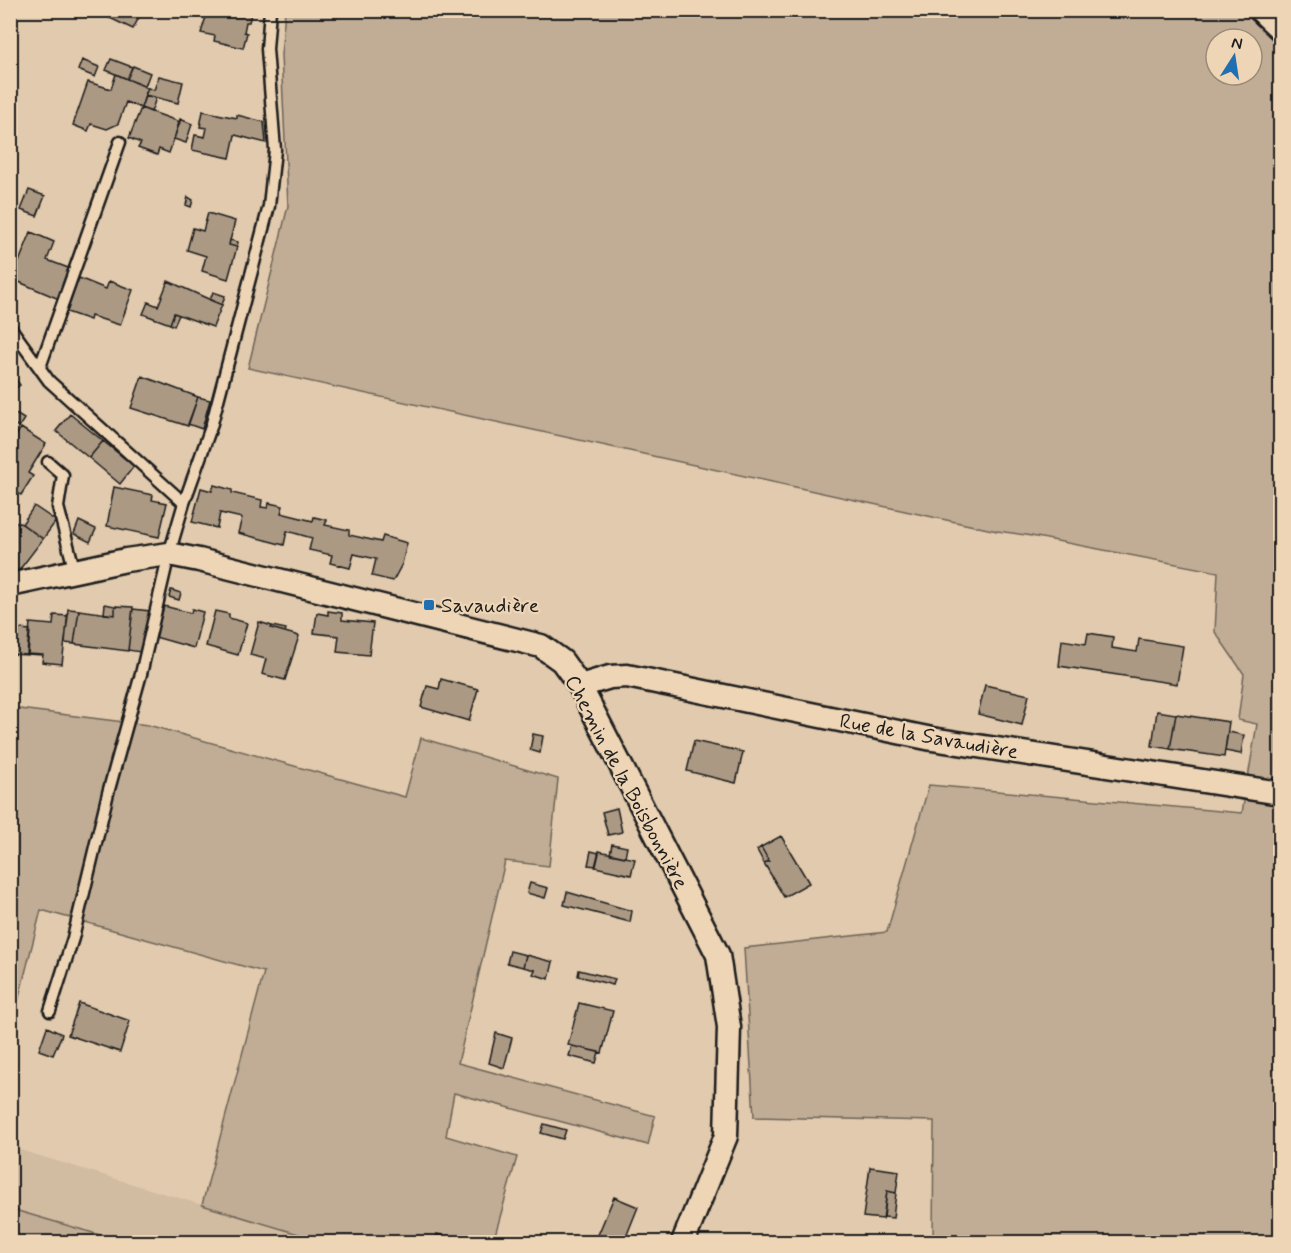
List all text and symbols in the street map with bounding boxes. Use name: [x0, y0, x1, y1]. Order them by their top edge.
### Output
north arrow: [1204, 27, 1264, 87]
text: N: [1229, 32, 1244, 55]
place label: Savaudière: [441, 592, 539, 620]
marker: Savaudière: [422, 598, 436, 612]
street label: Chemin de la Boisbonnière: [558, 670, 695, 894]
street label: Rue de la Savaudière: [837, 707, 1020, 766]

